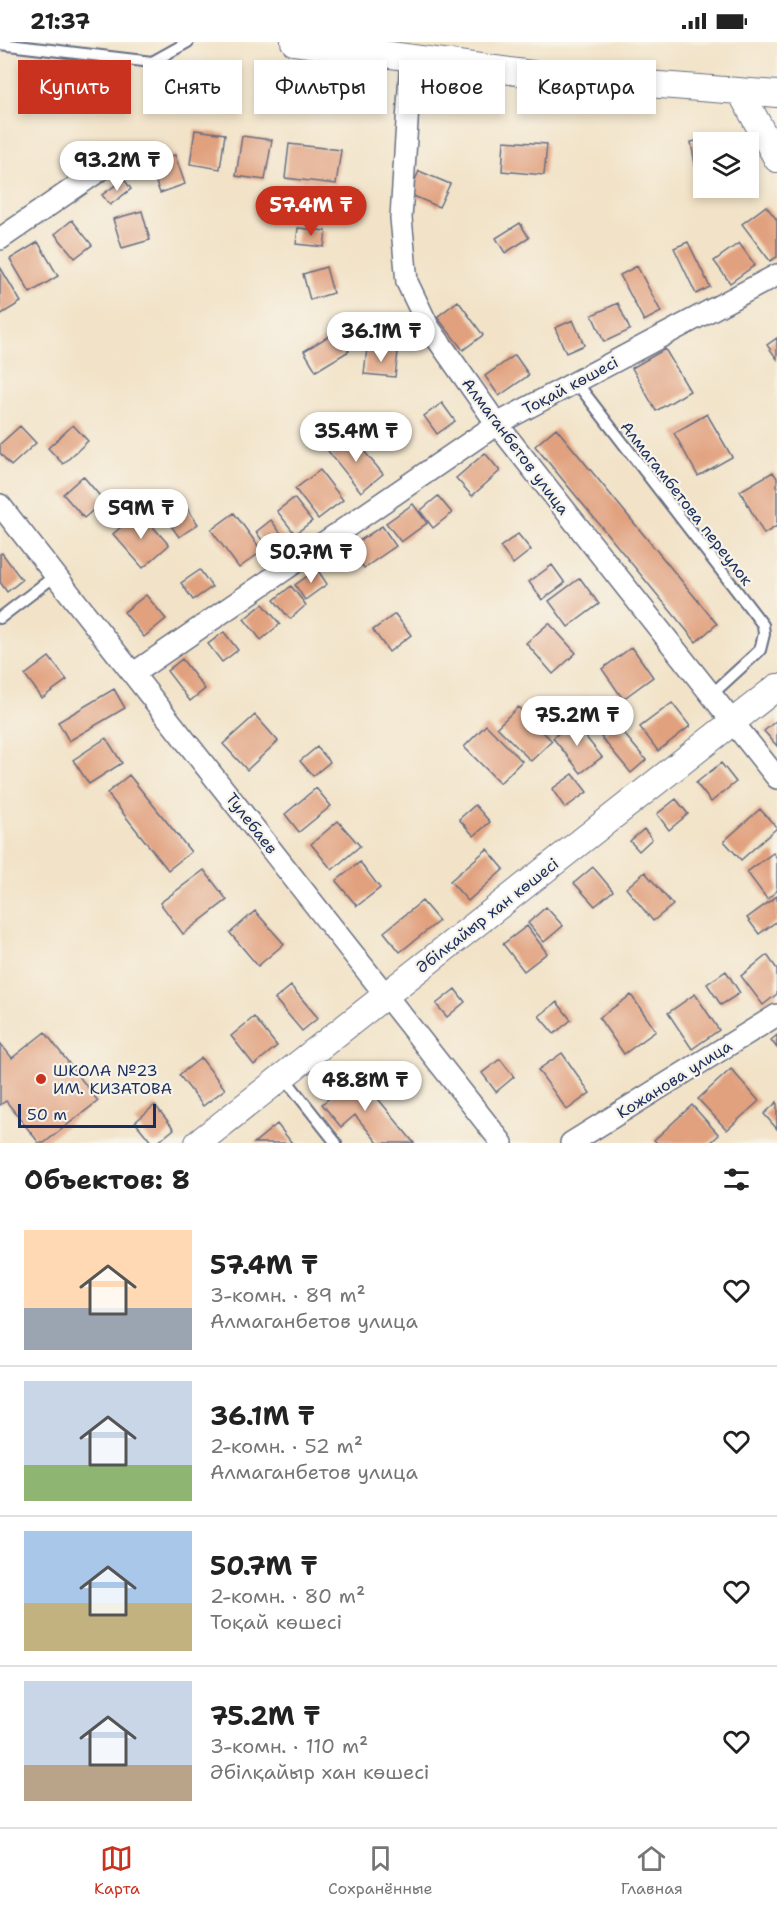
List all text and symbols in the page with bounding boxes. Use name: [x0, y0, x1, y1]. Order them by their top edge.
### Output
text: 21:37: [30, 7, 90, 36]
chip: Купить: [18, 60, 131, 114]
chip: Снять: [143, 60, 242, 114]
chip: Фильтры: [254, 60, 387, 114]
chip: Новое: [399, 60, 505, 114]
chip: Квартира: [517, 60, 656, 114]
map controls: [693, 132, 759, 198]
button: layers: [693, 132, 759, 198]
pin: 93.2M ₸: [62, 141, 172, 192]
text: 93.2M ₸: [74, 147, 160, 173]
pin: 57.4M ₸: [256, 186, 366, 237]
text: 57.4M ₸: [270, 192, 352, 218]
pin: 36.1M ₸: [326, 312, 436, 363]
text: 36.1M ₸: [341, 318, 421, 344]
street label: Тоқай көшесі: [519, 351, 622, 420]
street label: Алмаганбетов улица: [457, 374, 574, 519]
pin: 35.4M ₸: [301, 412, 411, 463]
street label: Алмагамбетова переулок: [616, 417, 758, 590]
text: 35.4M ₸: [314, 418, 398, 444]
pin: 59M ₸: [99, 489, 183, 540]
text: 59M ₸: [108, 495, 174, 521]
pin: 50.7M ₸: [256, 533, 366, 584]
text: 50.7M ₸: [270, 539, 352, 565]
pin: 75.2M ₸: [522, 696, 632, 747]
text: 75.2M ₸: [535, 702, 619, 728]
street label: Тулебаев: [221, 788, 282, 858]
street label: Әбілқайыр хан көшесі: [412, 853, 563, 978]
street label: Кожанова улица: [613, 1035, 736, 1123]
place label: ШКОЛА №23 ИМ. КИЗАТОВА: [53, 1060, 172, 1099]
pin: 48.8M ₸: [310, 1061, 420, 1112]
text: 48.8M ₸: [322, 1067, 408, 1093]
marker: ШКОЛА №23 ИМ. КИЗАТОВА: [34, 1072, 48, 1086]
scale bar: [18, 1101, 156, 1128]
text: 50 m: [27, 1104, 67, 1125]
text: Объектов: 8: [24, 1162, 190, 1197]
icon: filters: [720, 1163, 753, 1196]
text: 57.4M ₸: [210, 1247, 318, 1282]
icon: home: [72, 1254, 144, 1326]
icon: heart: [720, 1274, 753, 1307]
text: 3-комн. · 89 m²: [210, 1282, 366, 1308]
text: Алмаганбетов улица: [210, 1308, 418, 1334]
text: 36.1M ₸: [210, 1398, 314, 1433]
icon: home: [72, 1405, 144, 1477]
icon: heart: [720, 1425, 753, 1458]
text: 2-комн. · 52 m²: [210, 1433, 363, 1459]
text: Алмаганбетов улица: [210, 1459, 418, 1485]
text: 50.7M ₸: [210, 1548, 317, 1583]
icon: home: [72, 1555, 144, 1627]
icon: heart: [720, 1575, 753, 1608]
text: 2-комн. · 80 m²: [210, 1583, 365, 1609]
text: Тоқай көшесі: [210, 1609, 342, 1635]
text: 75.2M ₸: [210, 1698, 320, 1733]
icon: home: [72, 1705, 144, 1777]
icon: heart: [720, 1725, 753, 1758]
text: 3-комн. · 110 m²: [210, 1733, 368, 1759]
text: Әбілқайыр хан көшесі: [210, 1759, 429, 1785]
tab: Карта: [94, 1842, 140, 1899]
tab: Сохранённые: [328, 1842, 433, 1899]
tab: Главная: [621, 1842, 683, 1899]

